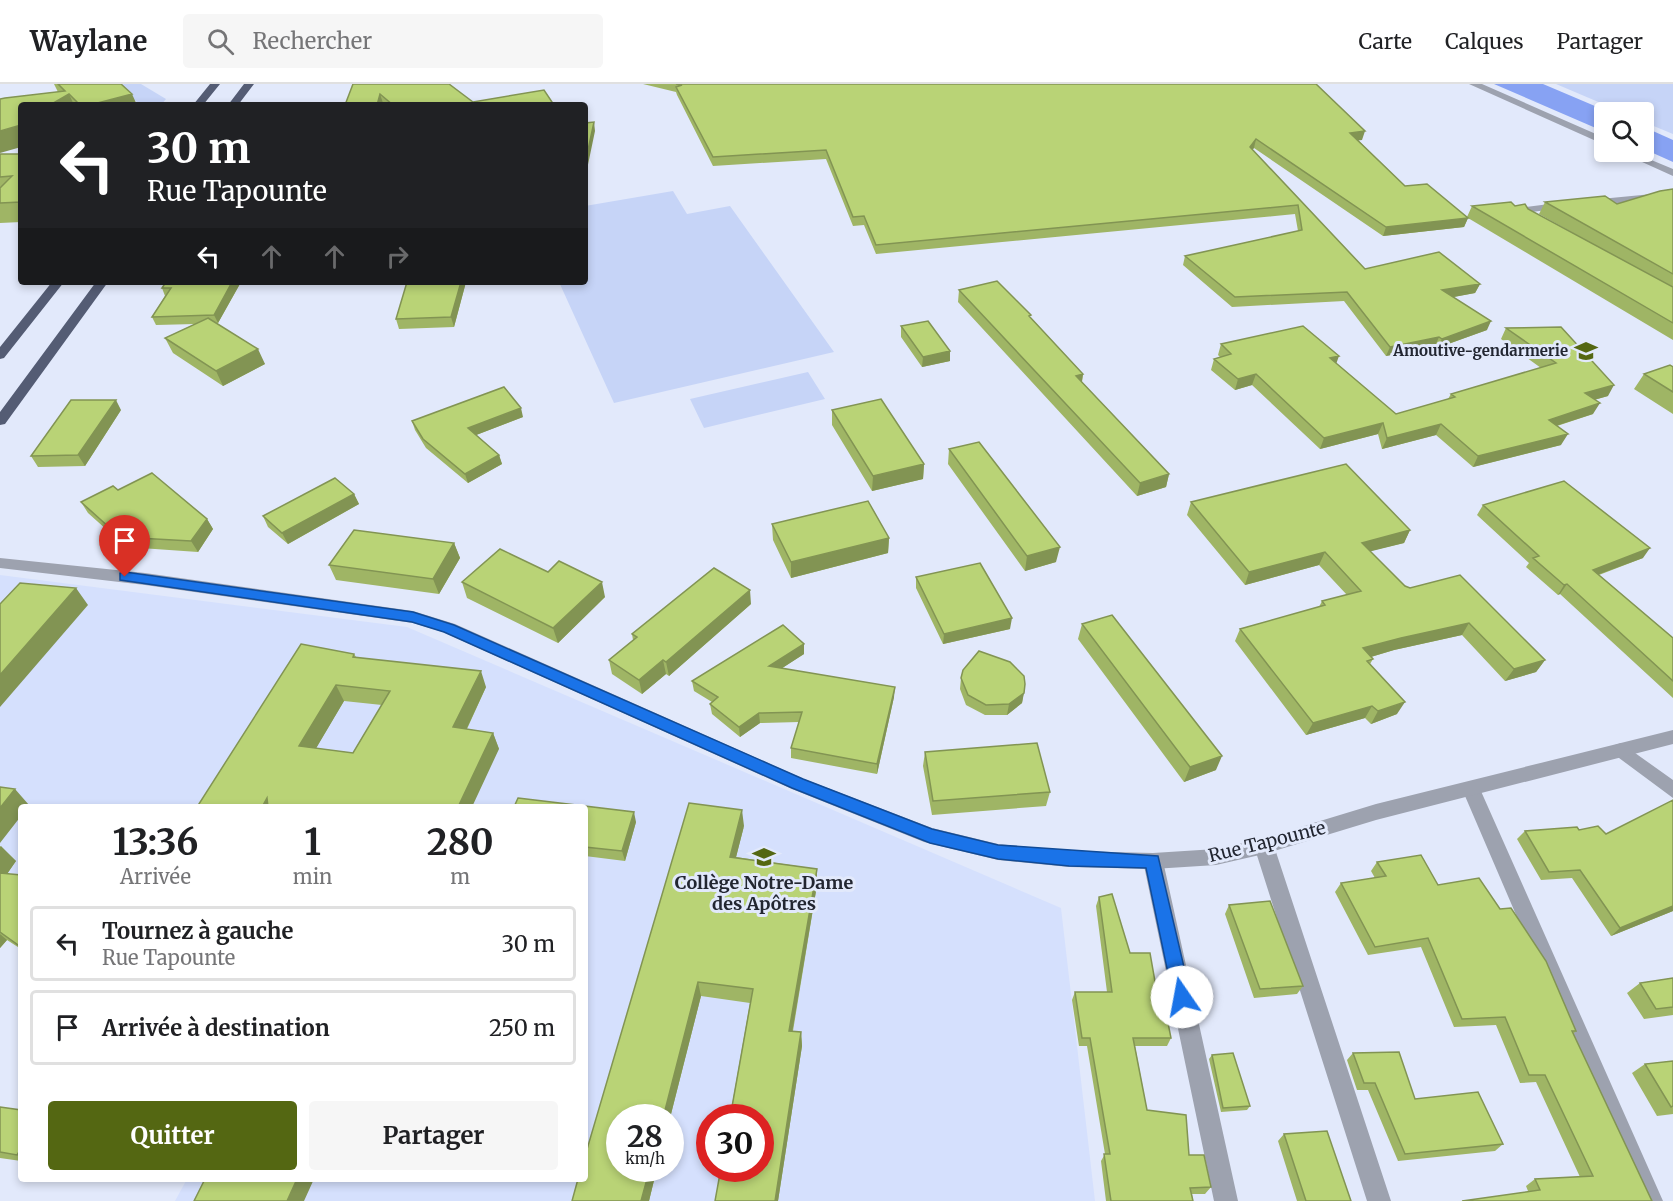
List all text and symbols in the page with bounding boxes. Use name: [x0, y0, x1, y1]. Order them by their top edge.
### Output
search box: [183, 14, 603, 68]
text: Waylane: [30, 23, 147, 59]
icon: search: [204, 25, 237, 58]
text: Rechercher: [252, 27, 372, 55]
text: Carte: [1359, 28, 1412, 55]
text: Calques: [1445, 28, 1524, 55]
text: Partager: [1557, 28, 1643, 55]
map controls: [1594, 102, 1654, 162]
button: search: [1594, 102, 1654, 162]
text: 30 m: [147, 122, 251, 174]
icon: left: [48, 126, 126, 204]
text: Rue Tapounte: [147, 174, 327, 208]
icon: left: [192, 240, 225, 273]
icon: ahead: [255, 240, 288, 273]
icon: ahead: [318, 240, 351, 273]
icon: right: [381, 240, 414, 273]
school or university icon: Amoutive-gendarmerie: [1573, 338, 1599, 364]
place label: Amoutive-gendarmerie: [1392, 341, 1568, 360]
pin: [99, 515, 150, 577]
icon: arrive: [108, 524, 141, 557]
street label: Rue Tapounte: [1206, 816, 1328, 867]
text: 13:36: [112, 820, 198, 865]
text: 1: [304, 820, 321, 865]
text: 280: [427, 820, 494, 865]
school or university icon: Collège Notre-Dame des Apôtres: [751, 844, 777, 870]
text: Arrivée: [120, 864, 191, 889]
text: min: [293, 864, 332, 889]
text: m: [450, 864, 470, 889]
place label: Collège Notre-Dame des Apôtres: [675, 871, 853, 915]
text: Tournez à gauche: [102, 917, 293, 945]
icon: left: [51, 927, 84, 960]
text: 30 m: [501, 930, 555, 958]
text: Rue Tapounte: [102, 945, 235, 970]
position arrow: [1150, 965, 1214, 1029]
icon: arrive: [51, 1011, 84, 1044]
text: Arrivée à destination: [102, 1014, 330, 1042]
text: 250 m: [489, 1014, 555, 1042]
button: Quitter: [48, 1101, 297, 1170]
button: Partager: [309, 1101, 558, 1170]
speed limit sign: 30: [696, 1104, 774, 1182]
text: 28: [627, 1117, 663, 1155]
text: km/h: [625, 1149, 665, 1168]

